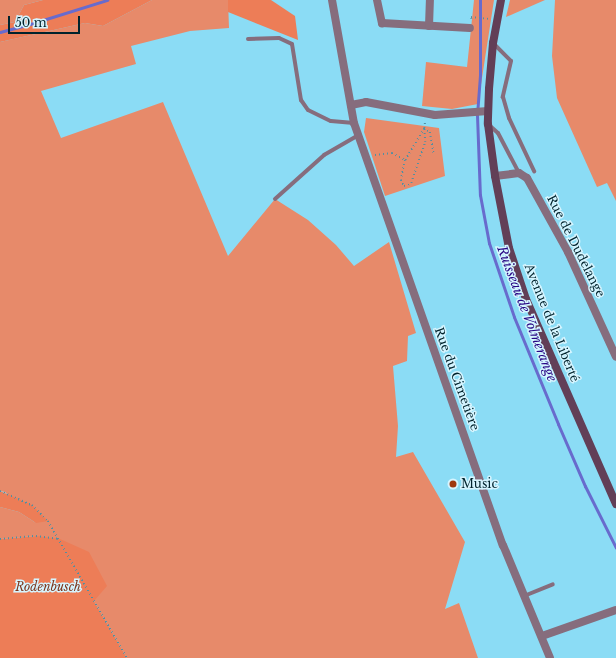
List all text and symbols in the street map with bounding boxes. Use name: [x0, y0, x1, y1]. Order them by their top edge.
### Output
scale bar: [10, 8, 82, 34]
text: 50 m: [15, 15, 47, 30]
street label: Rue de Dudelange: [544, 193, 608, 299]
water label: Ruisseau de Volmerange: [493, 244, 559, 384]
street label: Avenue de la Liberté: [522, 262, 582, 384]
street label: Rue du Cimetière: [432, 325, 482, 433]
place label: Music: [461, 477, 498, 491]
marker: Music: [448, 479, 458, 489]
park label: Rodenbusch: [15, 580, 81, 594]

